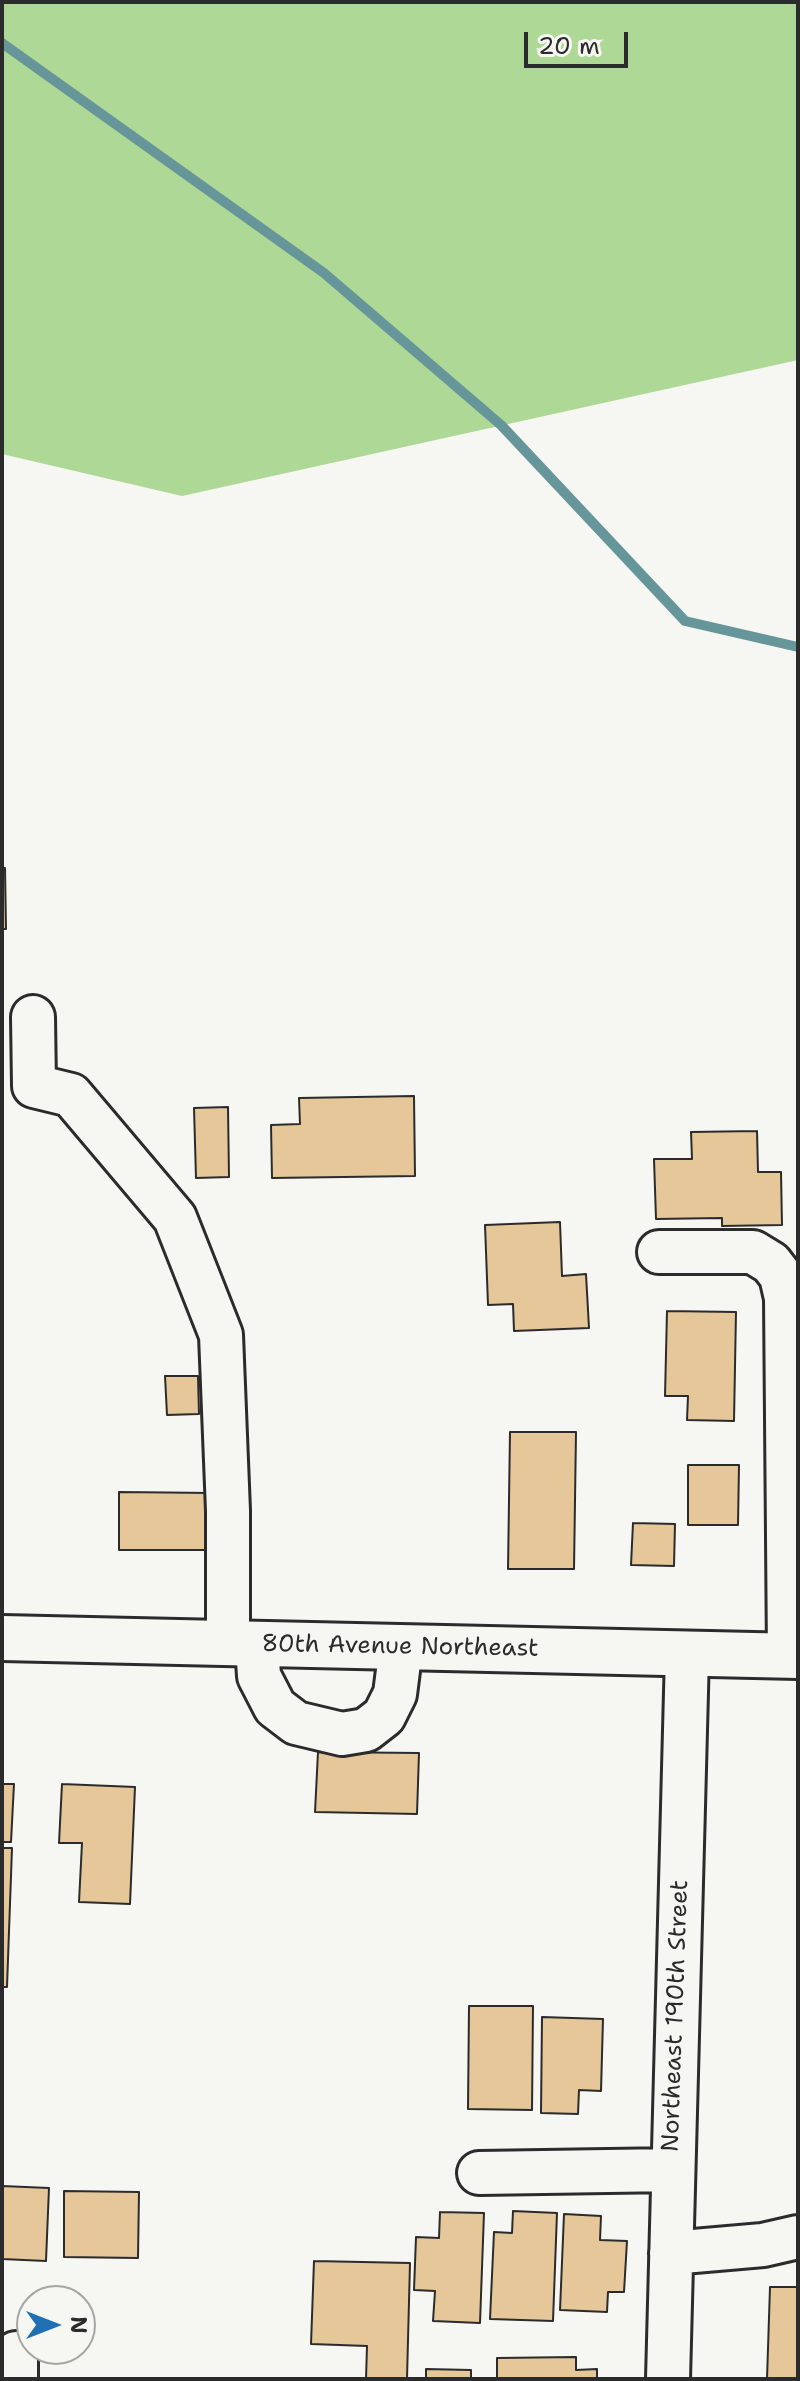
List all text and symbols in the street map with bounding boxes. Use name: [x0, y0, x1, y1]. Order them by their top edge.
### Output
scale bar: [528, 16, 632, 66]
text: 20 m: [538, 30, 600, 62]
street label: 80th Avenue Northeast: [261, 1630, 539, 1664]
street label: Northeast 190th Street: [657, 1879, 695, 2153]
north arrow: [16, 2285, 96, 2365]
text: N: [64, 2316, 93, 2334]

